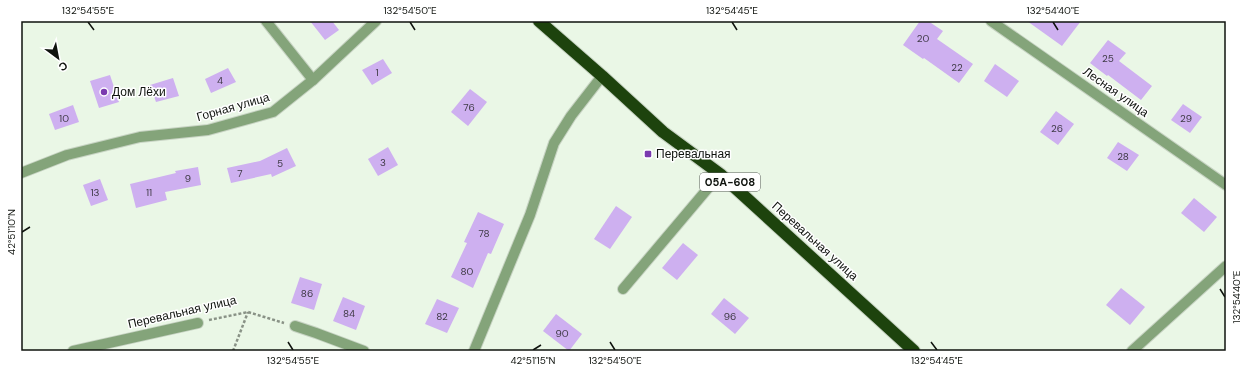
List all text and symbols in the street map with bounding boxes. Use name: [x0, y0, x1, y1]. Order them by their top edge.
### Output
text: 132°54'55"E: [62, 4, 114, 17]
text: 132°54'50"E: [383, 4, 437, 17]
text: 132°54'45"E: [706, 4, 758, 17]
text: 132°54'40"E: [1027, 4, 1080, 17]
house number: 20: [917, 32, 929, 45]
north arrow: [38, 38, 78, 78]
house number: 25: [1102, 52, 1114, 65]
text: С: [56, 58, 70, 75]
house number: 22: [951, 61, 963, 74]
street label: Лесная улица: [1080, 63, 1152, 121]
house number: 1: [375, 66, 379, 79]
house number: 4: [217, 74, 223, 87]
place label: Дом Лёхи: [112, 84, 166, 100]
marker: Дом Лёхи: [99, 87, 109, 97]
street label: Горная улица: [195, 89, 272, 125]
house number: 76: [463, 101, 475, 114]
house number: 10: [59, 112, 69, 125]
house number: 29: [1180, 112, 1192, 125]
house number: 26: [1051, 122, 1063, 135]
place label: Перевальная: [656, 146, 731, 162]
marker: Перевальная: [643, 149, 653, 159]
house number: 28: [1117, 150, 1129, 163]
house number: 3: [380, 156, 386, 169]
house number: 5: [277, 157, 283, 170]
house number: 7: [237, 167, 243, 180]
house number: 9: [185, 172, 191, 185]
road number: 05А-608: [700, 173, 760, 191]
house number: 13: [90, 186, 100, 199]
house number: 11: [146, 186, 152, 199]
street label: Перевальная улица: [768, 198, 862, 284]
text: 42°51'10"N: [5, 209, 18, 255]
house number: 78: [478, 227, 490, 240]
house number: 80: [461, 265, 474, 278]
text: 132°54'40"E: [1230, 270, 1243, 323]
house number: 86: [301, 287, 313, 300]
street label: Перевальная улица: [126, 292, 238, 332]
house number: 84: [343, 307, 355, 320]
house number: 82: [436, 310, 448, 323]
house number: 96: [724, 310, 736, 323]
house number: 90: [555, 327, 569, 340]
text: 132°54'55"E: [267, 354, 319, 367]
text: 42°51'15"N: [511, 354, 556, 367]
text: 132°54'50"E: [588, 354, 642, 367]
text: 132°54'45"E: [911, 354, 963, 367]

